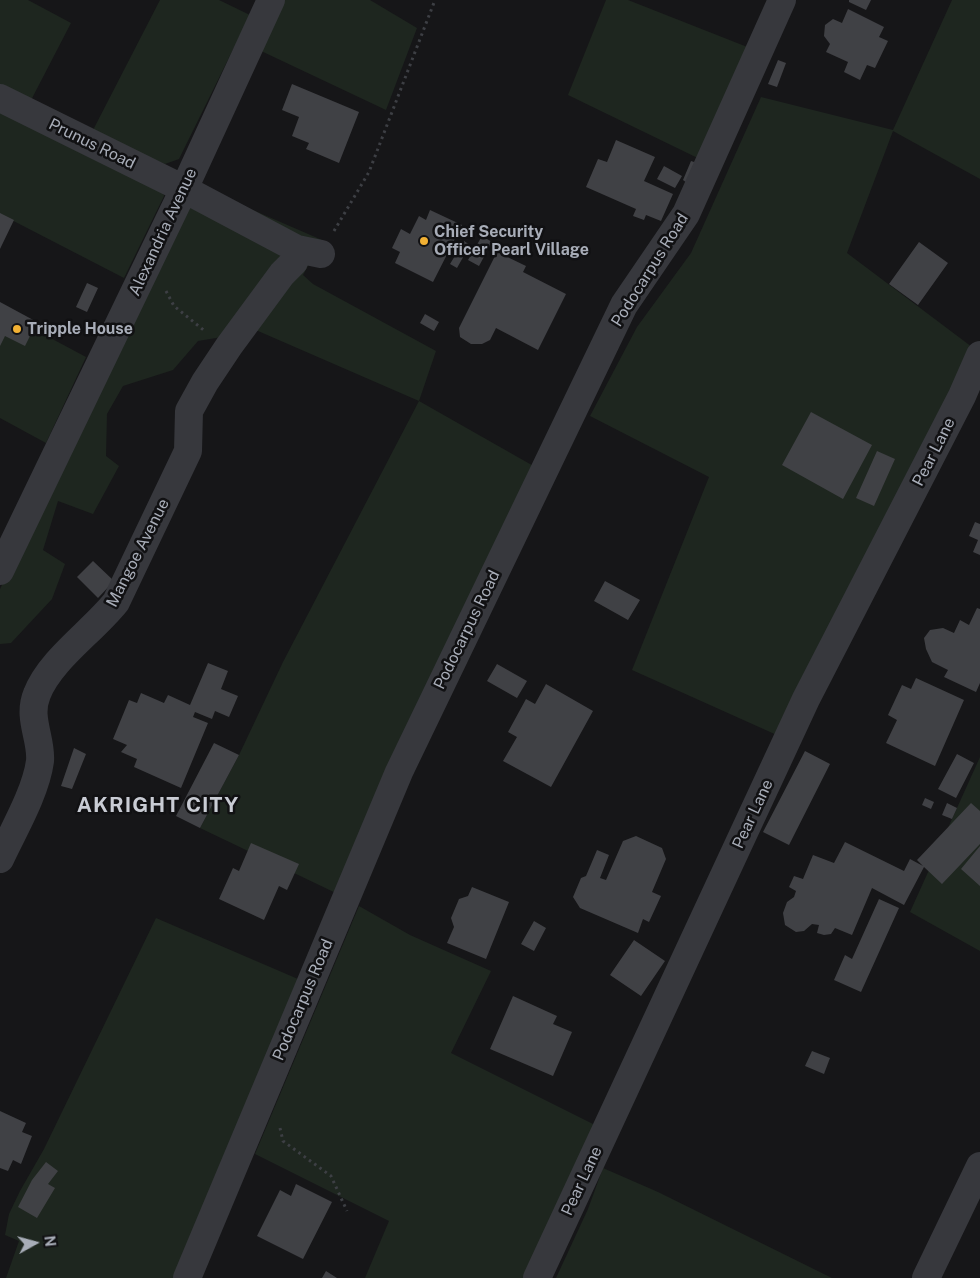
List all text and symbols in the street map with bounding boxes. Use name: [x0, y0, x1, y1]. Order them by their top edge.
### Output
street label: Prunus Road: [45, 115, 139, 173]
street label: Alexandria Avenue: [125, 165, 201, 299]
street label: Podocarpus Road: [607, 210, 693, 330]
place label: Chief Security Officer Pearl Village: [434, 222, 589, 260]
marker: Chief Security Officer Pearl Village: [418, 235, 430, 247]
place label: Tripple House: [27, 319, 133, 339]
marker: Tripple House: [11, 323, 23, 335]
street label: Pear Lane: [909, 415, 959, 489]
street label: Mangoe Avenue: [102, 496, 174, 610]
street label: Podocarpus Road: [430, 567, 504, 693]
street label: Pear Lane: [729, 776, 777, 852]
district label: AKRIGHT CITY: [75, 793, 241, 819]
street label: Podocarpus Road: [269, 936, 337, 1064]
street label: Pear Lane: [558, 1143, 606, 1219]
north arrow: [10, 1218, 60, 1268]
text: N: [41, 1235, 58, 1248]

